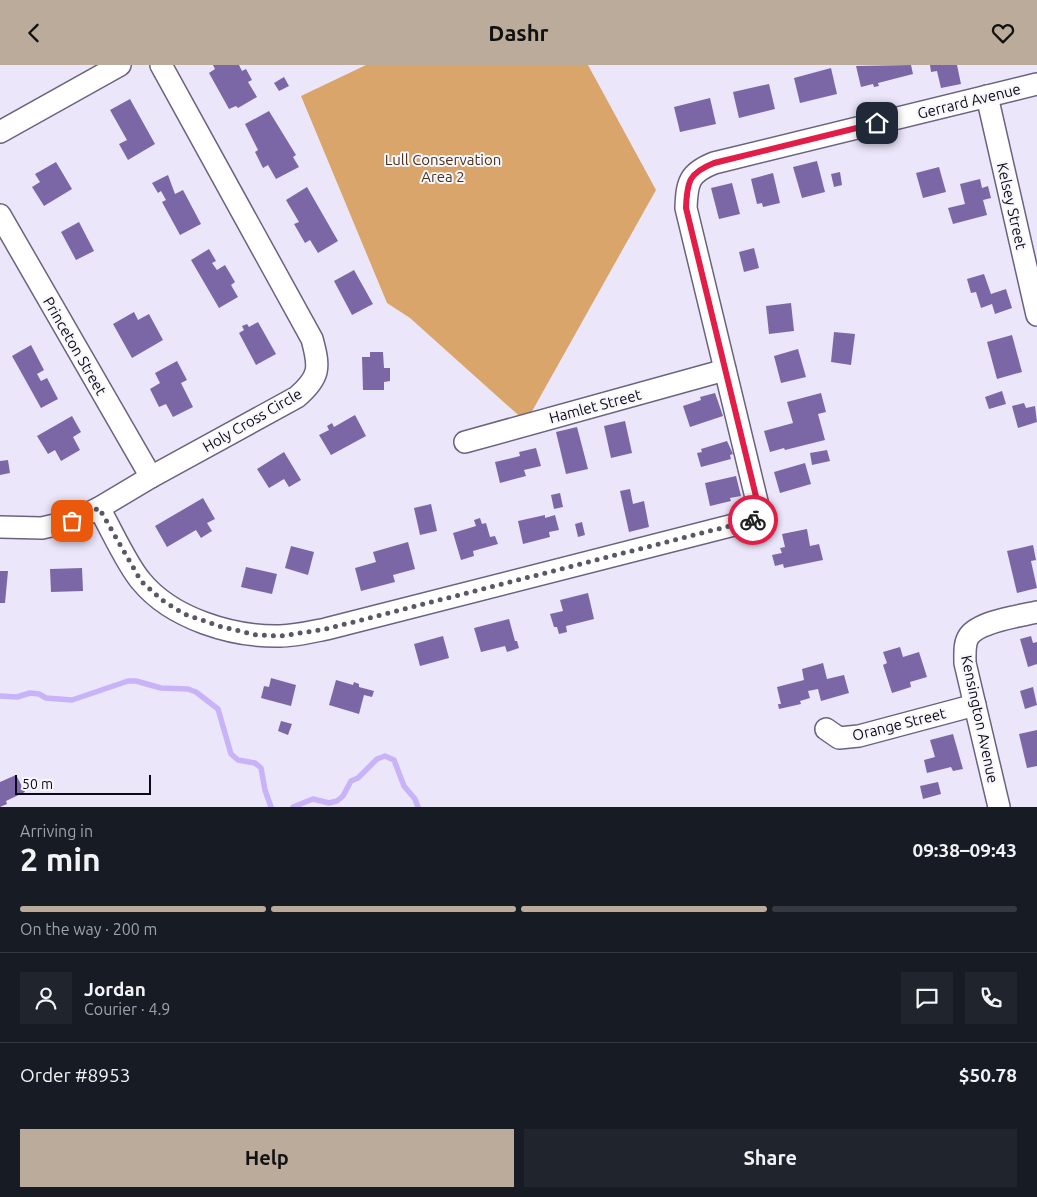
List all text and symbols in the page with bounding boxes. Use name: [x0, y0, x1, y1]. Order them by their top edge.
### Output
icon: back: [20, 19, 48, 47]
icon: heart: [989, 19, 1017, 47]
text: Dashr: [488, 20, 549, 45]
street label: Gerrard Avenue: [916, 80, 1022, 122]
pin: [856, 102, 898, 144]
icon: home: [863, 109, 891, 137]
park label: Lull Conservation Area 2: [385, 151, 501, 185]
street label: Kelsey Street: [994, 161, 1030, 251]
street label: Princeton Street: [40, 294, 110, 398]
street label: Holy Cross Circle: [199, 385, 305, 455]
street label: Hamlet Street: [547, 386, 643, 426]
courier: [728, 495, 778, 545]
pin: [51, 500, 93, 542]
icon: bike: [739, 506, 767, 534]
icon: bag: [58, 507, 86, 535]
street label: Kensington Avenue: [958, 654, 1002, 784]
street label: Orange Street: [850, 704, 948, 744]
scale bar: [15, 772, 151, 795]
text: 50 m: [22, 776, 53, 792]
text: Arriving in: [20, 822, 93, 840]
text: 09:38–09:43: [912, 839, 1017, 861]
text: 2 min: [20, 841, 101, 877]
text: On the way · 200 m: [20, 920, 157, 938]
button: person: [20, 972, 72, 1024]
button: chat: [901, 972, 953, 1024]
button: phone: [965, 972, 1017, 1024]
text: Jordan: [84, 978, 146, 1000]
text: Courier · 4.9: [84, 1000, 170, 1018]
text: Order #8953: [20, 1064, 130, 1086]
text: $50.78: [959, 1064, 1017, 1086]
button: Help: [20, 1129, 514, 1187]
button: Share: [524, 1129, 1017, 1187]

